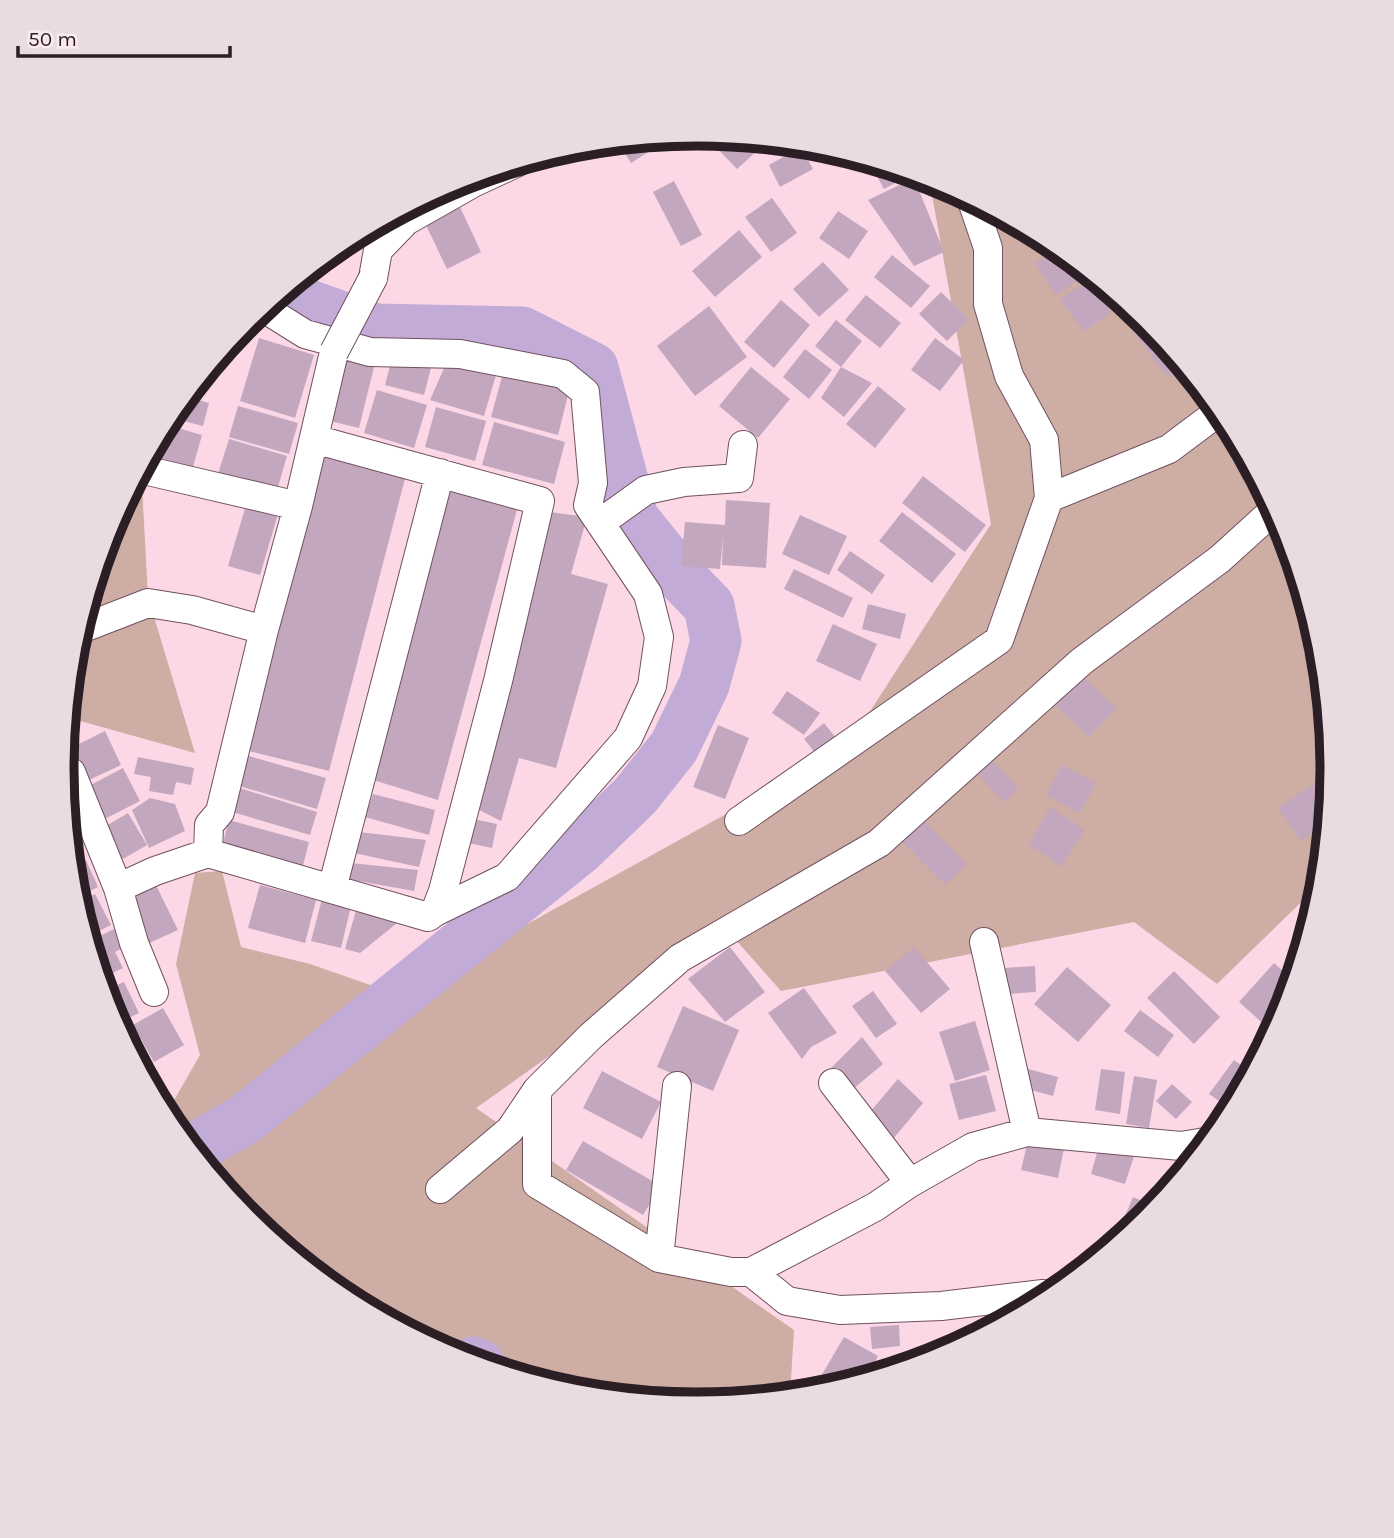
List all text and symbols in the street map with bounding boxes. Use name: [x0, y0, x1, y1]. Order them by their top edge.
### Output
scale bar: [18, 14, 229, 58]
text: 50 m: [28, 27, 77, 51]

